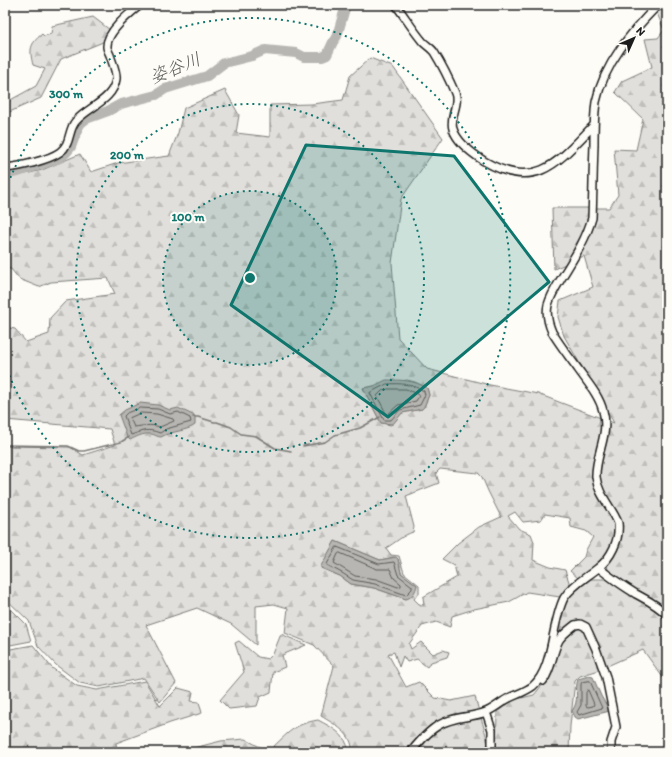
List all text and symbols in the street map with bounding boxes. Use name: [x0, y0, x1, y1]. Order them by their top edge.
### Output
north arrow: [614, 18, 654, 58]
text: N: [633, 24, 648, 39]
water label: 姿谷川: [146, 48, 204, 88]
text: 300 m: [49, 87, 84, 101]
text: 200 m: [110, 148, 145, 162]
text: 100 m: [171, 210, 205, 224]
centre of rings: [243, 271, 257, 285]

